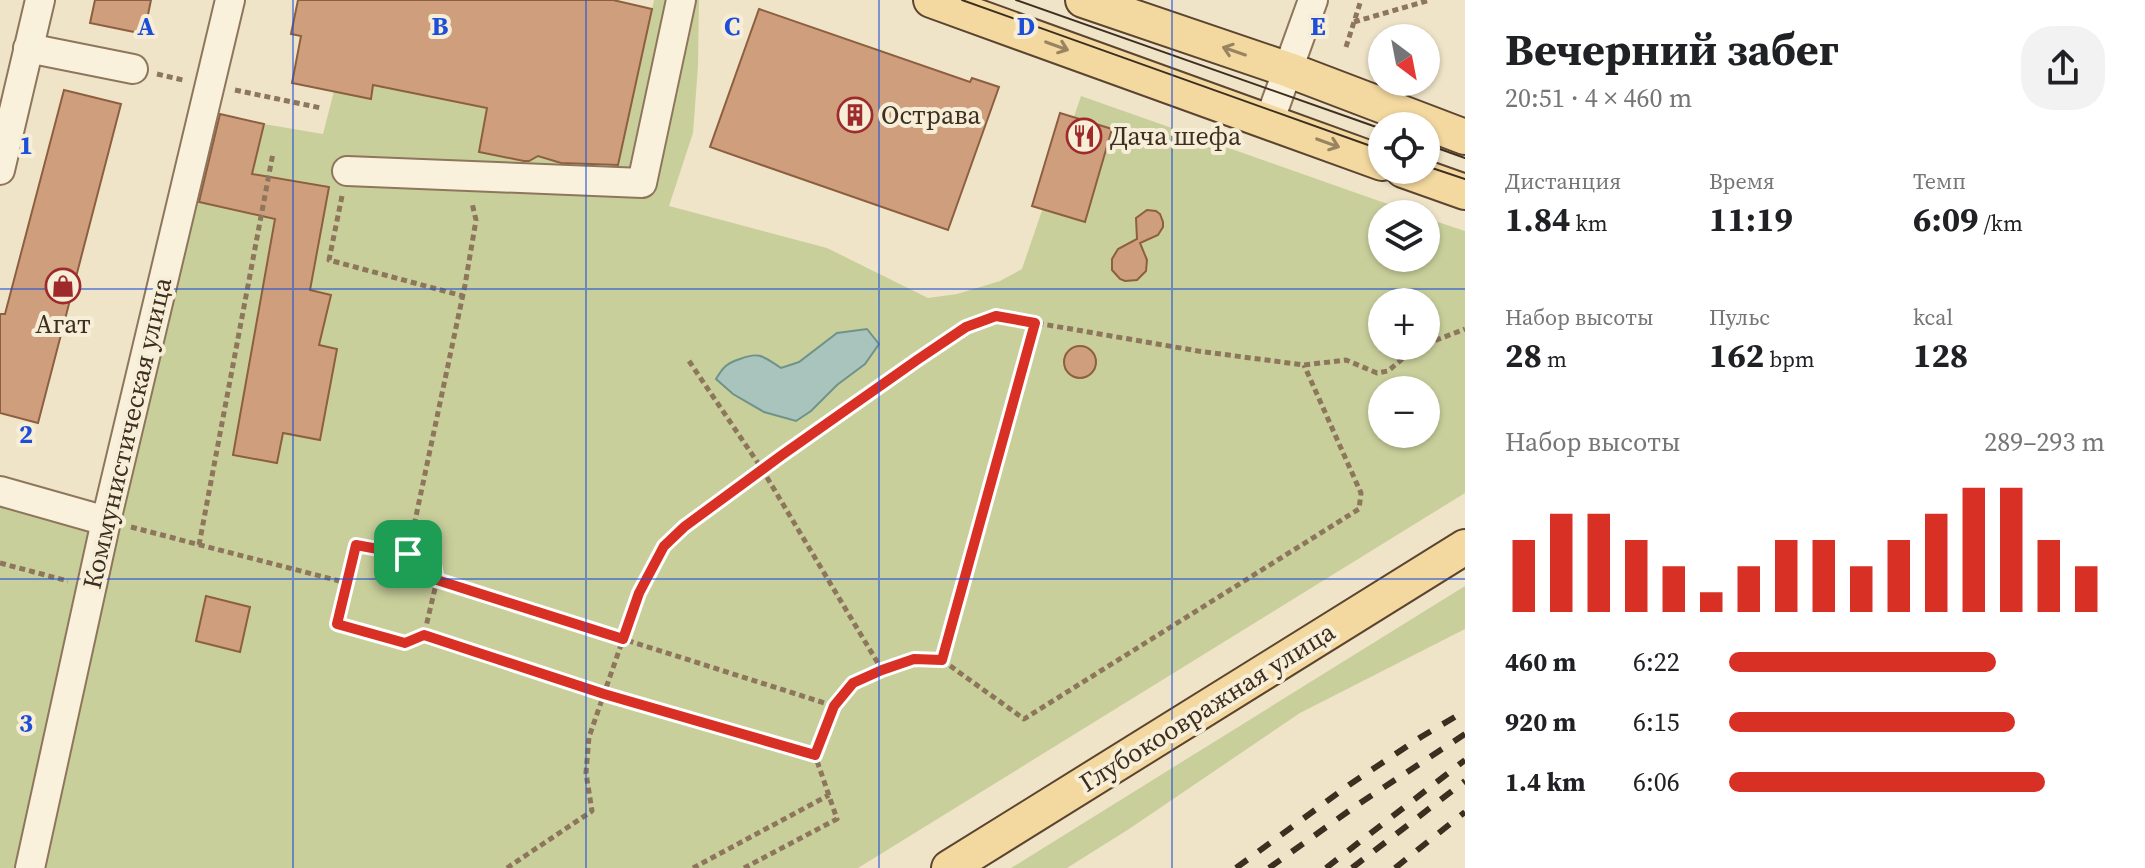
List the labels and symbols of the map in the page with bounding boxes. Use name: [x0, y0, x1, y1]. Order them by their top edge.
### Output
text: A: [137, 8, 155, 44]
text: B: [432, 8, 449, 44]
text: C: [724, 8, 740, 44]
text: D: [1017, 8, 1035, 44]
text: E: [1310, 8, 1326, 44]
north arrow: [1368, 24, 1440, 96]
one-way arrow: [1044, 39, 1069, 54]
one-way arrow: [1222, 43, 1247, 58]
building icon: Острава: [836, 96, 874, 134]
place label: Острава: [881, 97, 982, 133]
restaurant icon: Дача шефа: [1065, 117, 1103, 155]
place label: Дача шефа: [1110, 118, 1242, 154]
text: 1: [19, 127, 33, 163]
one-way arrow: [1315, 137, 1339, 151]
shop icon: Агат: [44, 267, 82, 305]
street label: Коммунистическая улица: [74, 273, 181, 592]
place label: Агат: [35, 306, 91, 342]
text: 2: [19, 416, 33, 452]
pin: [374, 520, 442, 588]
street label: Глубокоовражная улица: [1072, 613, 1342, 800]
text: 3: [19, 705, 33, 741]

